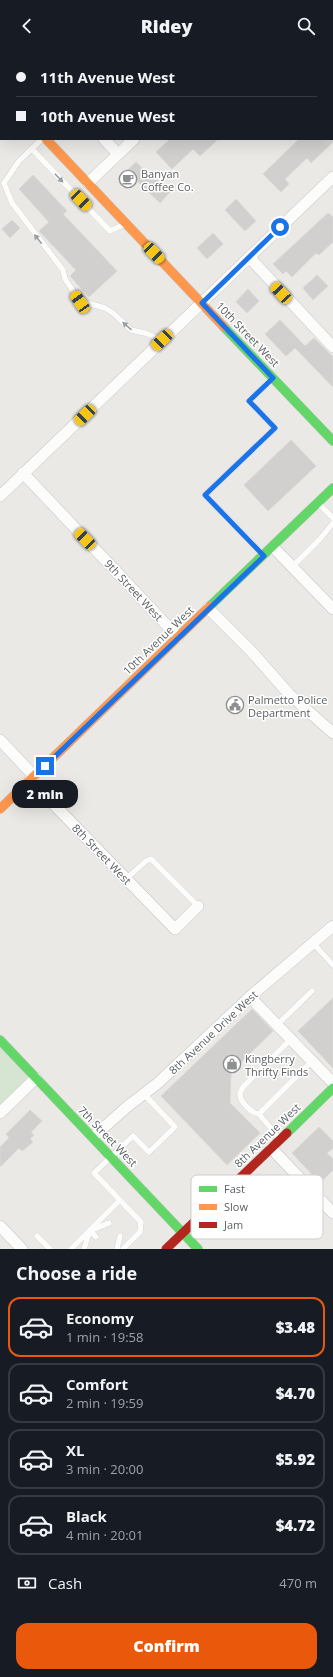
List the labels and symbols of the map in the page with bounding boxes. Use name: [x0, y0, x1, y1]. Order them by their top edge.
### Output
place label: Banyan Coffee Co.: [141, 166, 194, 194]
cafe icon: Banyan Coffee Co.: [118, 169, 138, 189]
one-way arrow: [54, 173, 63, 183]
car: [68, 187, 94, 213]
route start: [271, 218, 289, 236]
one-way arrow: [34, 233, 43, 244]
car: [141, 240, 167, 266]
car: [268, 280, 294, 306]
car: [68, 289, 92, 315]
street label: 10th Street West: [213, 298, 283, 370]
one-way arrow: [121, 321, 132, 330]
car: [149, 327, 175, 353]
car: [72, 402, 98, 428]
car: [72, 526, 98, 552]
street label: 9th Street West: [102, 556, 166, 624]
street label: 10th Avenue West: [119, 602, 197, 678]
place label: Palmetto Police Department: [248, 692, 327, 720]
public building icon: Palmetto Police Department: [225, 695, 245, 715]
route end: [36, 757, 54, 775]
callout: 2 min: [12, 780, 78, 808]
street label: 8th Street West: [69, 820, 135, 888]
street label: 8th Avenue Drive West: [165, 987, 261, 1077]
place label: Kingberry Thrifty Finds: [245, 1051, 308, 1079]
shop icon: Kingberry Thrifty Finds: [222, 1054, 242, 1074]
street label: 8th Avenue West: [231, 1100, 303, 1170]
street label: 7th Street West: [75, 1102, 141, 1170]
legend: [191, 1175, 323, 1239]
text: Fast: [224, 1181, 245, 1196]
text: Slow: [224, 1199, 248, 1214]
text: Jam: [223, 1217, 243, 1232]

